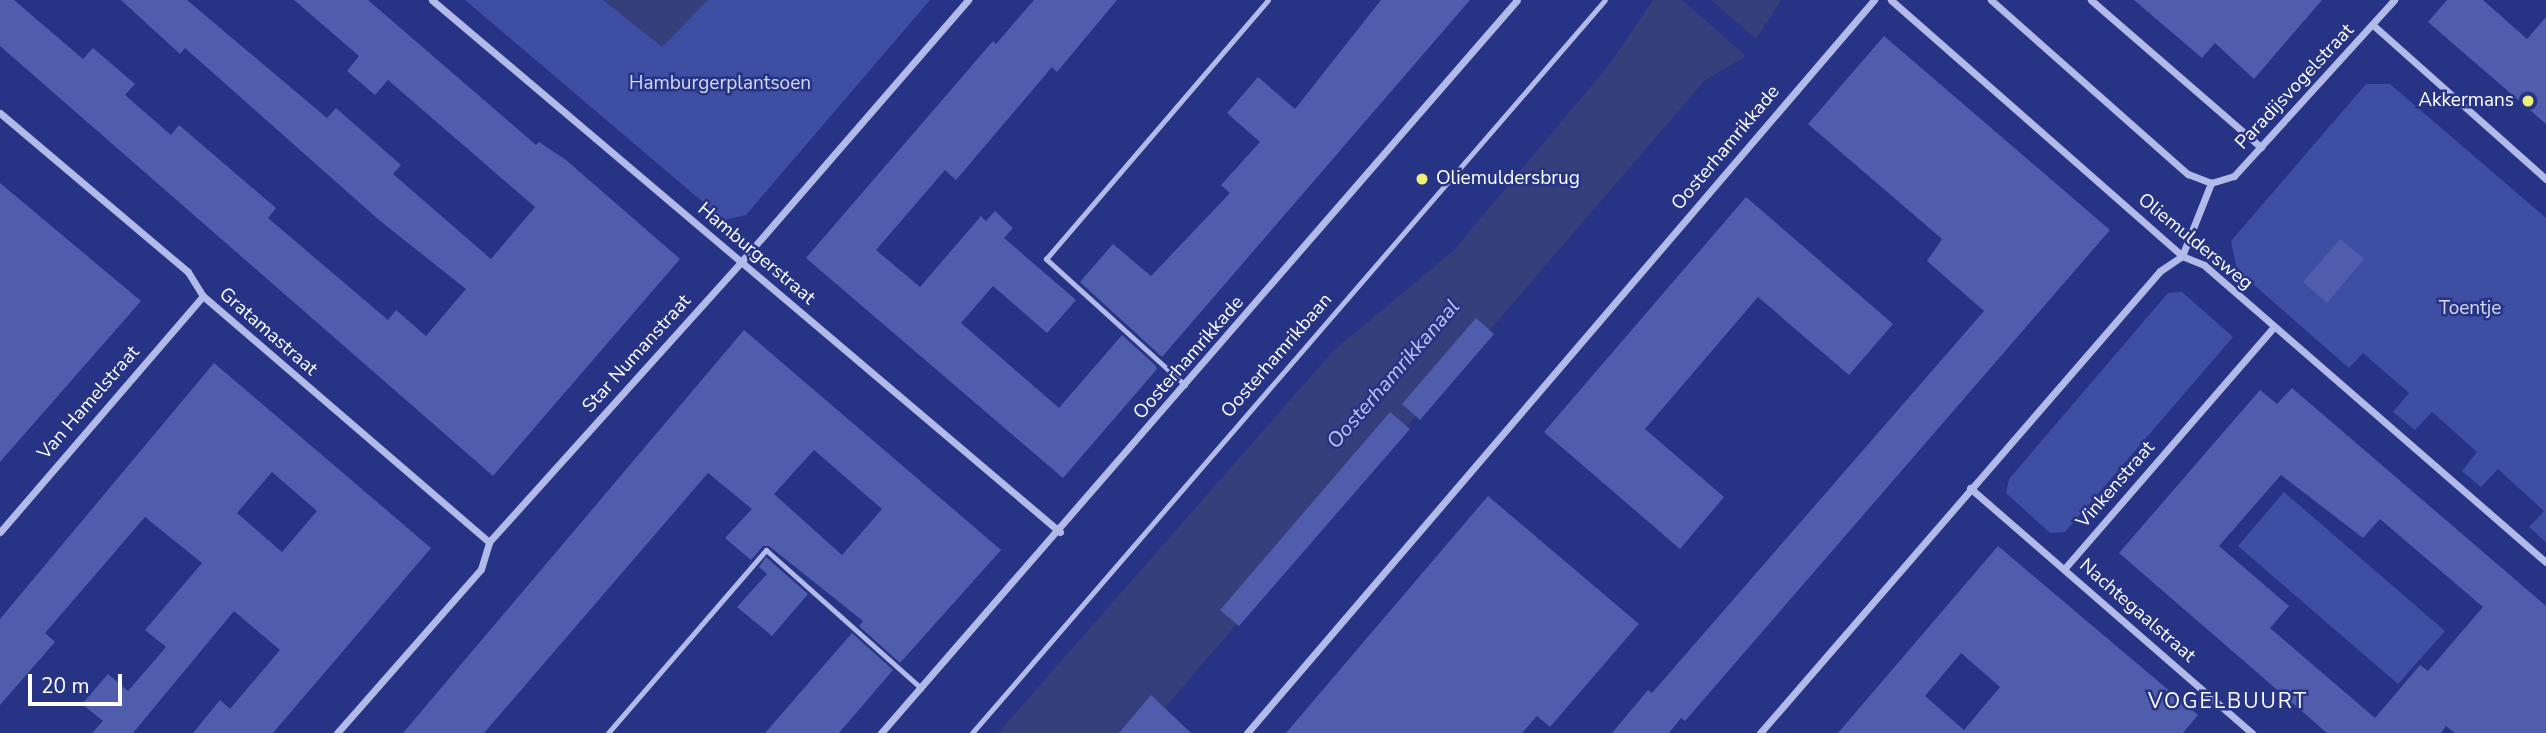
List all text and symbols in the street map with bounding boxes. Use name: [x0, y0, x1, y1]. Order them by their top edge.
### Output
street label: Paradijsvogelstraat: [2231, 19, 2359, 155]
park label: Hamburgerplantsoen: [629, 73, 811, 95]
street label: Oosterhamrikkade: [1667, 81, 1785, 215]
place label: Akkermans: [2418, 90, 2514, 112]
marker: Akkermans: [2520, 93, 2536, 109]
place label: Oliemuldersbrug: [1436, 168, 1580, 190]
marker: Oliemuldersbrug: [1414, 171, 1430, 187]
street label: Oliemuldersweg: [2133, 189, 2257, 295]
street label: Hamburgerstraat: [693, 198, 819, 310]
street label: Gratamastraat: [214, 283, 322, 381]
street label: Oosterhamrikbaan: [1217, 289, 1337, 423]
street label: Star Numanstraat: [578, 290, 696, 418]
street label: Oosterhamrikkade: [1129, 292, 1249, 424]
water label: Oosterhamrikkanaal: [1321, 294, 1465, 454]
park label: Toentje: [2439, 298, 2501, 320]
street label: Van Hamelstraat: [33, 341, 145, 465]
street label: Vinkenstraat: [2072, 437, 2160, 533]
street label: Nachtegaalstraat: [2074, 554, 2200, 668]
scale bar: [32, 660, 126, 704]
text: 20 m: [41, 672, 90, 700]
district label: VOGELBUURT: [2149, 688, 2307, 714]

